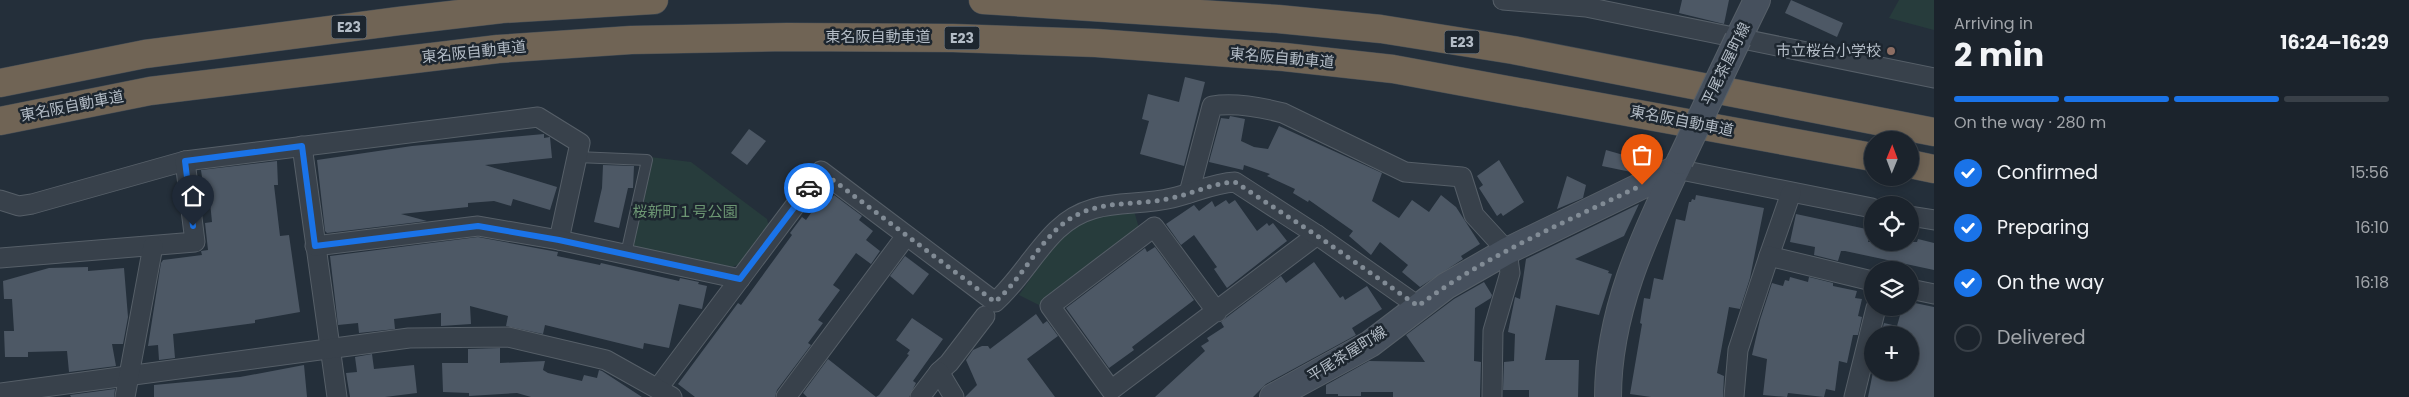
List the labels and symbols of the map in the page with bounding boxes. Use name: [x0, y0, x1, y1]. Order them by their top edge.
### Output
road number: E23: [332, 16, 366, 38]
street label: 平尾茶屋町線: [1696, 19, 1755, 109]
street label: 東名阪自動車道: [825, 26, 931, 47]
road number: E23: [944, 26, 980, 49]
road number: E23: [1444, 31, 1480, 54]
street label: 東名阪自動車道: [421, 36, 527, 67]
place label: 市立桜台小学校: [1776, 40, 1881, 61]
street label: 東名阪自動車道: [1229, 42, 1335, 73]
marker: 市立桜台小学校: [1885, 45, 1897, 57]
street label: 東名阪自動車道: [18, 85, 125, 126]
street label: 東名阪自動車道: [1629, 100, 1736, 141]
north arrow: [1864, 131, 1919, 186]
pin: [1621, 134, 1663, 185]
courier: [784, 163, 834, 213]
pin: [172, 175, 214, 226]
park label: 桜新町１号公園: [632, 201, 738, 222]
street label: 平尾茶屋町線: [1303, 321, 1390, 386]

